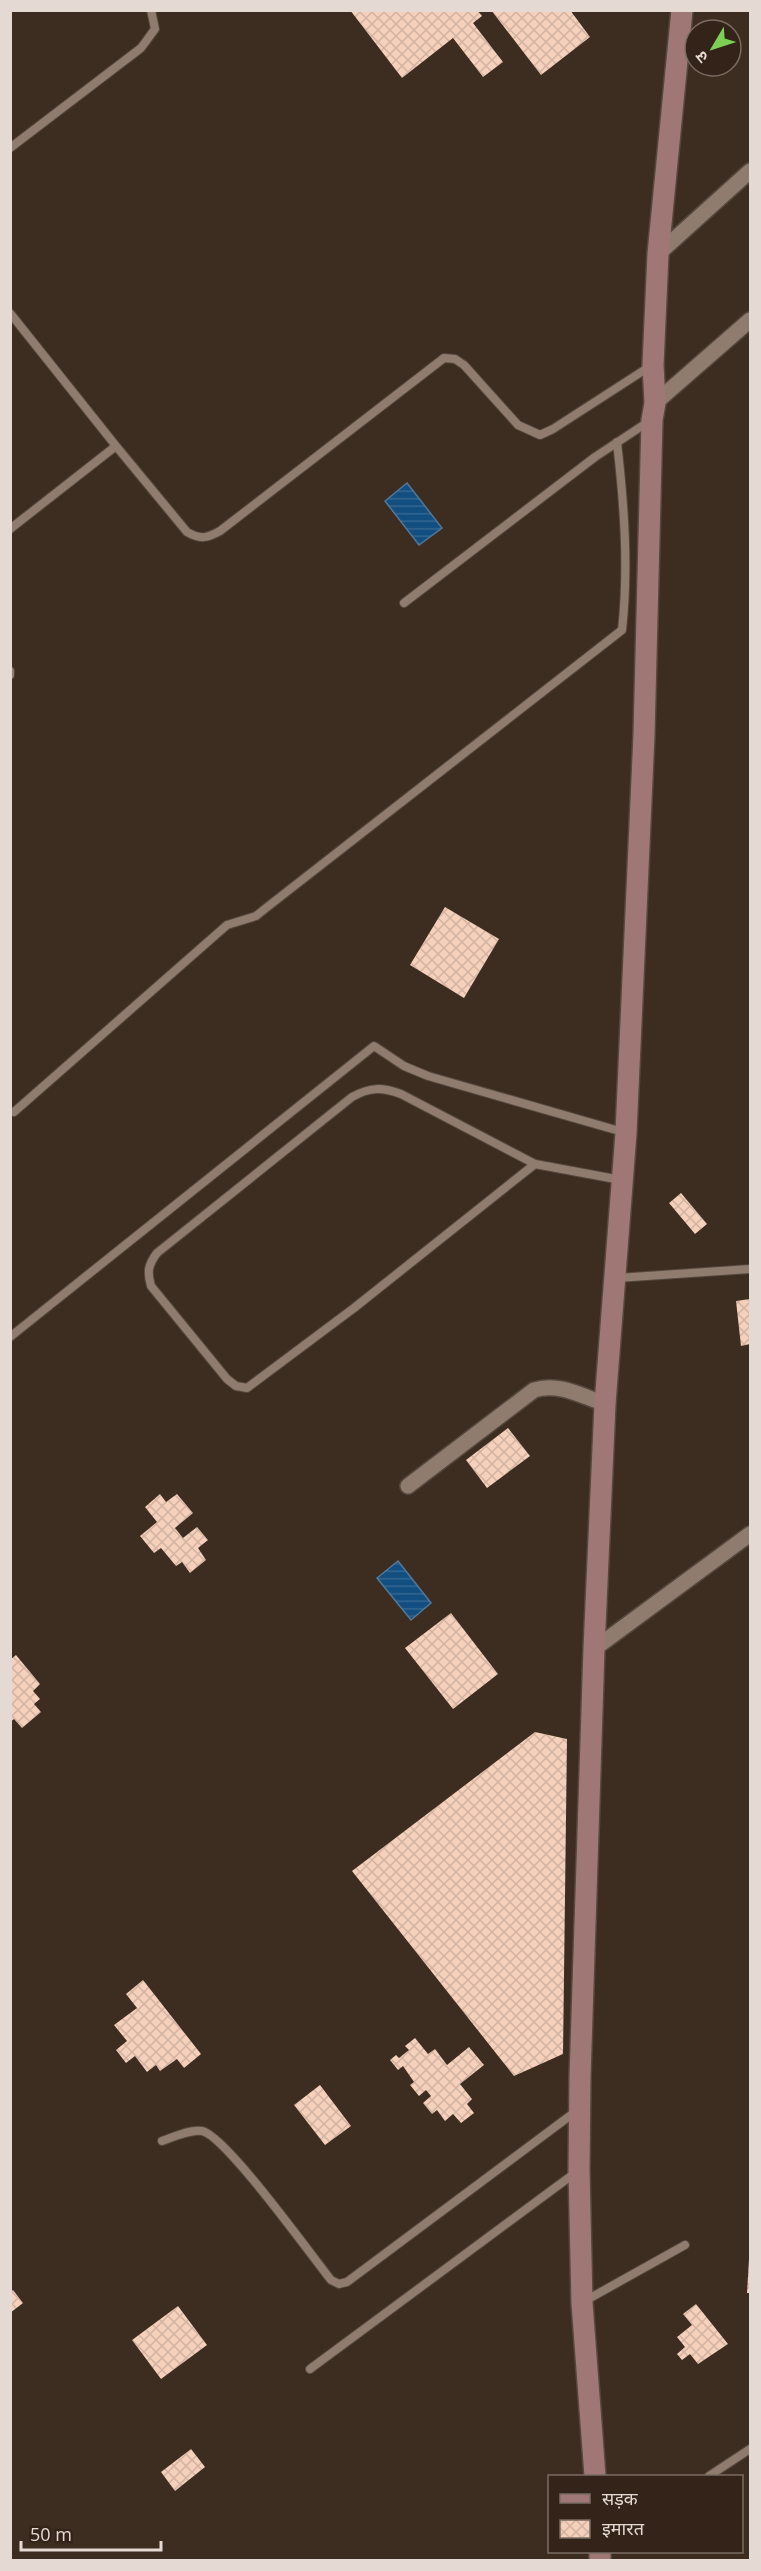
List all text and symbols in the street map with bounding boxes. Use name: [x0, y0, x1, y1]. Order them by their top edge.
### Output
north arrow: [683, 18, 743, 78]
text: उ: [689, 46, 713, 68]
legend: [548, 2475, 743, 2553]
text: सड़क: [602, 2486, 639, 2510]
scale bar: [21, 2514, 160, 2552]
text: इमारत: [602, 2516, 645, 2540]
text: 50 m: [30, 2522, 72, 2546]

